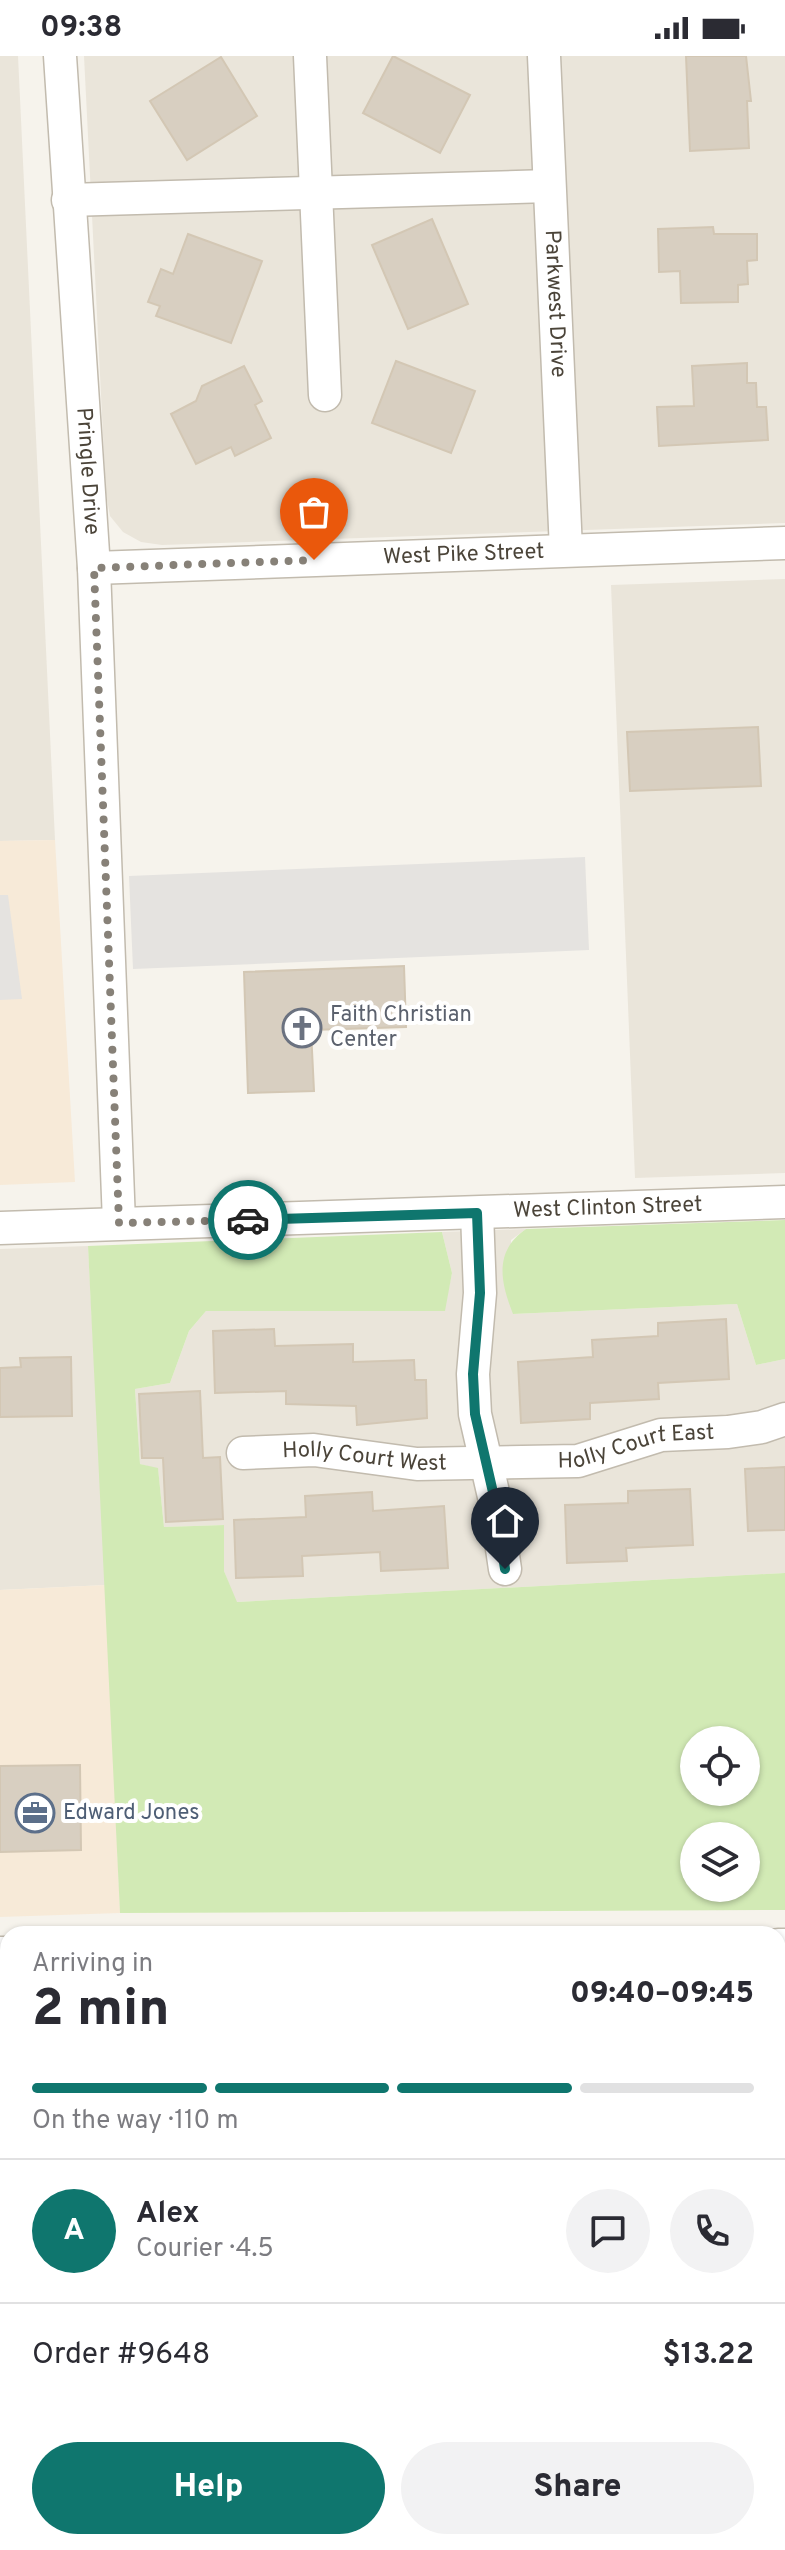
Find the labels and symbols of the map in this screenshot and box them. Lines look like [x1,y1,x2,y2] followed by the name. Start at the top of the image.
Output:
[538,229,572,378] street label: Parkwest Drive
[70,406,105,536] street label: Pringle Drive
[280,478,348,560] pin
[383,538,545,571] street label: West Pike Street
[330,1002,472,1054] place label: Faith Christian Center
[281,1007,323,1049] church icon: Faith Christian Center
[208,1180,288,1260] courier
[513,1191,703,1225] street label: West Clinton Street
[557,1419,715,1475] street label: Holly Court East
[282,1436,447,1478] street label: Holly Court West
[471,1487,539,1569] pin
[14,1792,56,1834] office icon: Edward Jones
[63,1800,200,1827] place label: Edward Jones

